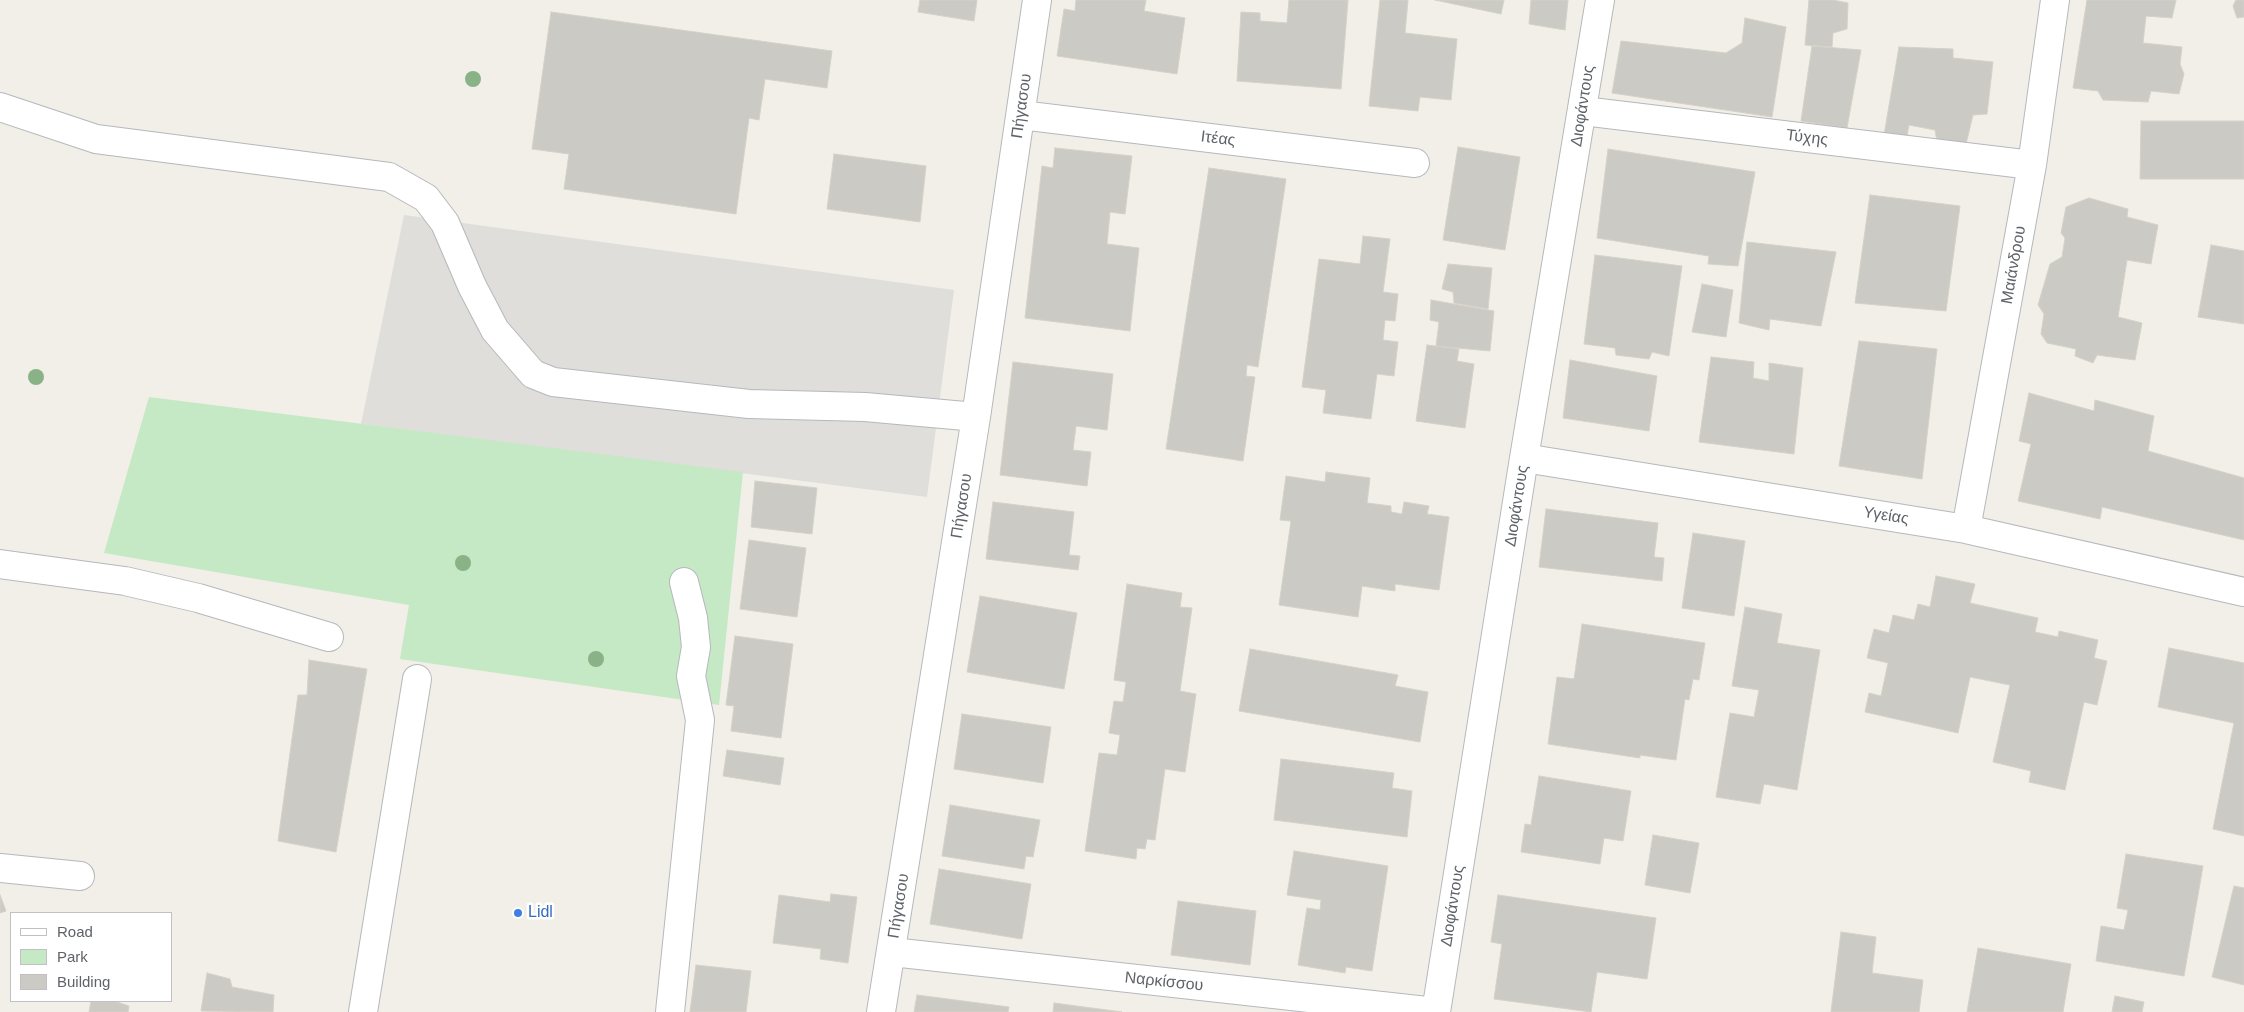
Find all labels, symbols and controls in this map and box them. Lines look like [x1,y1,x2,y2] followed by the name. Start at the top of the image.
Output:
[1567,64,1599,148] street label: Διοφάντους
[1008,72,1036,140] street label: Πήγασου
[1785,126,1829,150] street label: Τύχης
[1200,127,1236,151] street label: Ιτέας
[1998,224,2030,306] street label: Μαιάνδρου
[1501,464,1533,548] street label: Διοφάντους
[947,472,977,540] street label: Πήγασου
[1862,503,1910,529] street label: Υγείας
[1437,864,1469,948] street label: Διοφάντους
[884,872,914,940] street label: Πήγασου
[528,903,553,923] place label: Lidl
[512,907,524,919] marker: Lidl
[10,912,172,1002] legend
[57,923,93,940] text: Road
[57,948,88,965] text: Park
[1124,968,1204,996] street label: Ναρκίσσου
[57,973,110,990] text: Building

